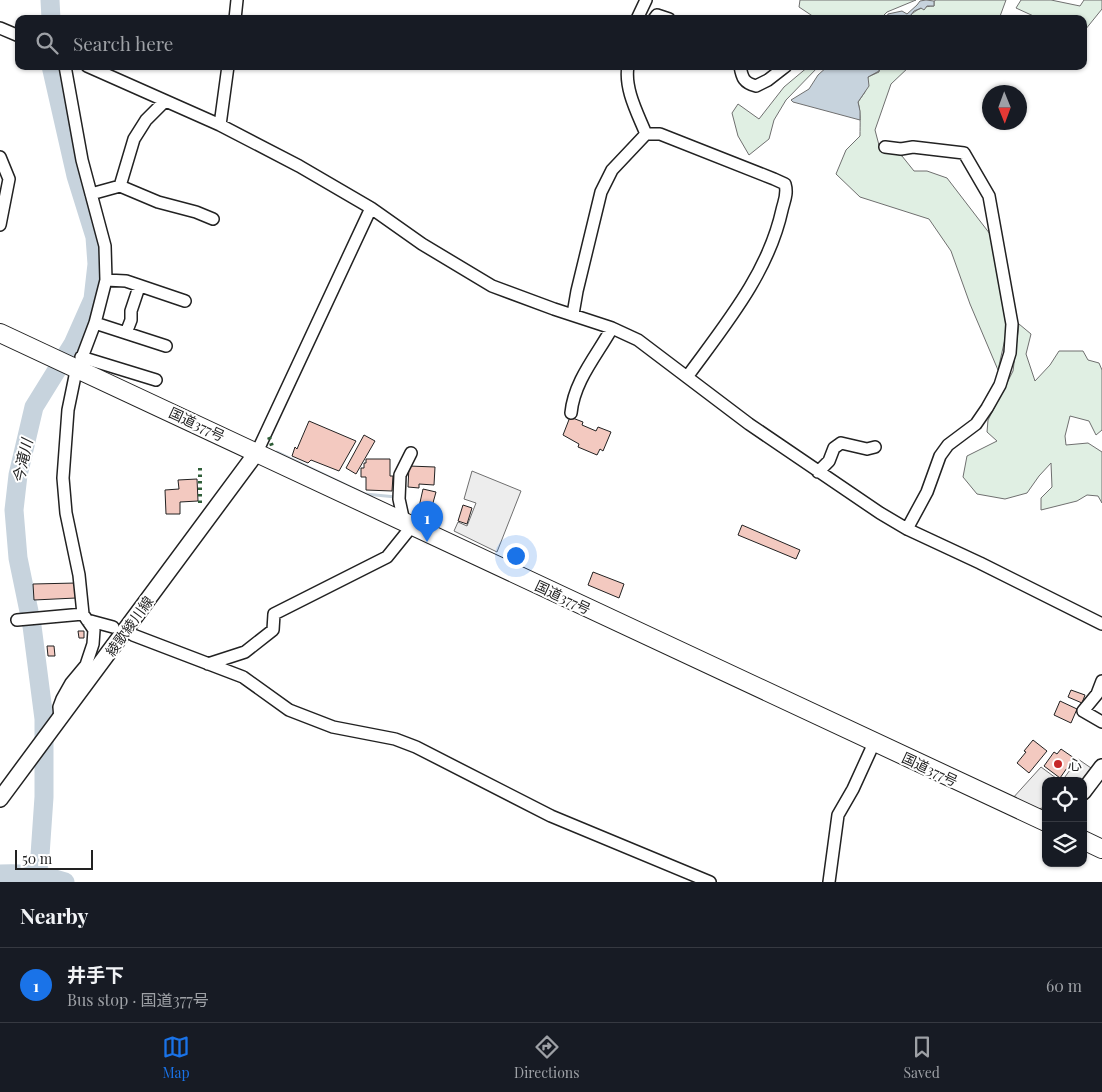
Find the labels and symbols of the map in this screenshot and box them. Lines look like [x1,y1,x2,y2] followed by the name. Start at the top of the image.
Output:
[982,85,1027,130] north arrow
[166,403,228,445] street label: 国道377号
[8,435,37,485] water label: 今滝川
[411,501,443,542] pin: 1
[503,543,529,569] your location
[532,576,594,618] street label: 国道377号
[101,592,157,660] street label: 綾歌綾川線
[899,748,961,790] street label: 国道377号
[1068,755,1082,774] place label: 心
[1052,758,1064,770] marker: 心
[15,847,92,870] scale bar

